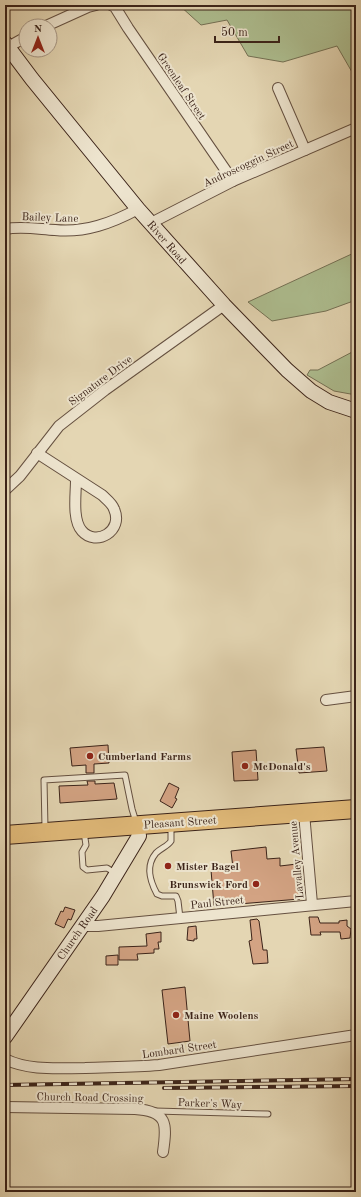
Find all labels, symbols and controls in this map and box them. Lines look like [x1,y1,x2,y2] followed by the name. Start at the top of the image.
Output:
[18,18,58,58] north arrow
[215,18,279,44] scale bar
[34,24,43,35] text: N
[221,26,248,39] text: 50 m
[154,52,207,122] street label: Greenleaf Street
[202,139,296,190] street label: Androscoggin Street
[21,212,78,225] street label: Bailey Lane
[144,219,188,267] street label: River Road
[67,354,135,408] street label: Signature Drive
[85,751,95,761] marker: Cumberland Farms
[98,752,191,763] place label: Cumberland Farms
[240,761,250,771] marker: McDonald's
[253,762,311,773] place label: McDonald's
[143,815,217,832] street label: Pleasant Street
[289,820,306,899] street label: Lavalley Avenue
[163,861,173,871] marker: Mister Bagel
[176,862,240,873] place label: Mister Bagel
[251,879,261,889] marker: Brunswick Ford
[169,880,248,891] place label: Brunswick Ford
[190,895,244,912] street label: Paul Street
[56,905,101,962] street label: Church Road
[171,1010,181,1020] marker: Maine Woolens
[184,1011,259,1022] place label: Maine Woolens
[141,1040,217,1061] street label: Lombard Street
[36,1092,144,1105] street label: Church Road Crossing
[177,1098,243,1111] street label: Parker's Way

